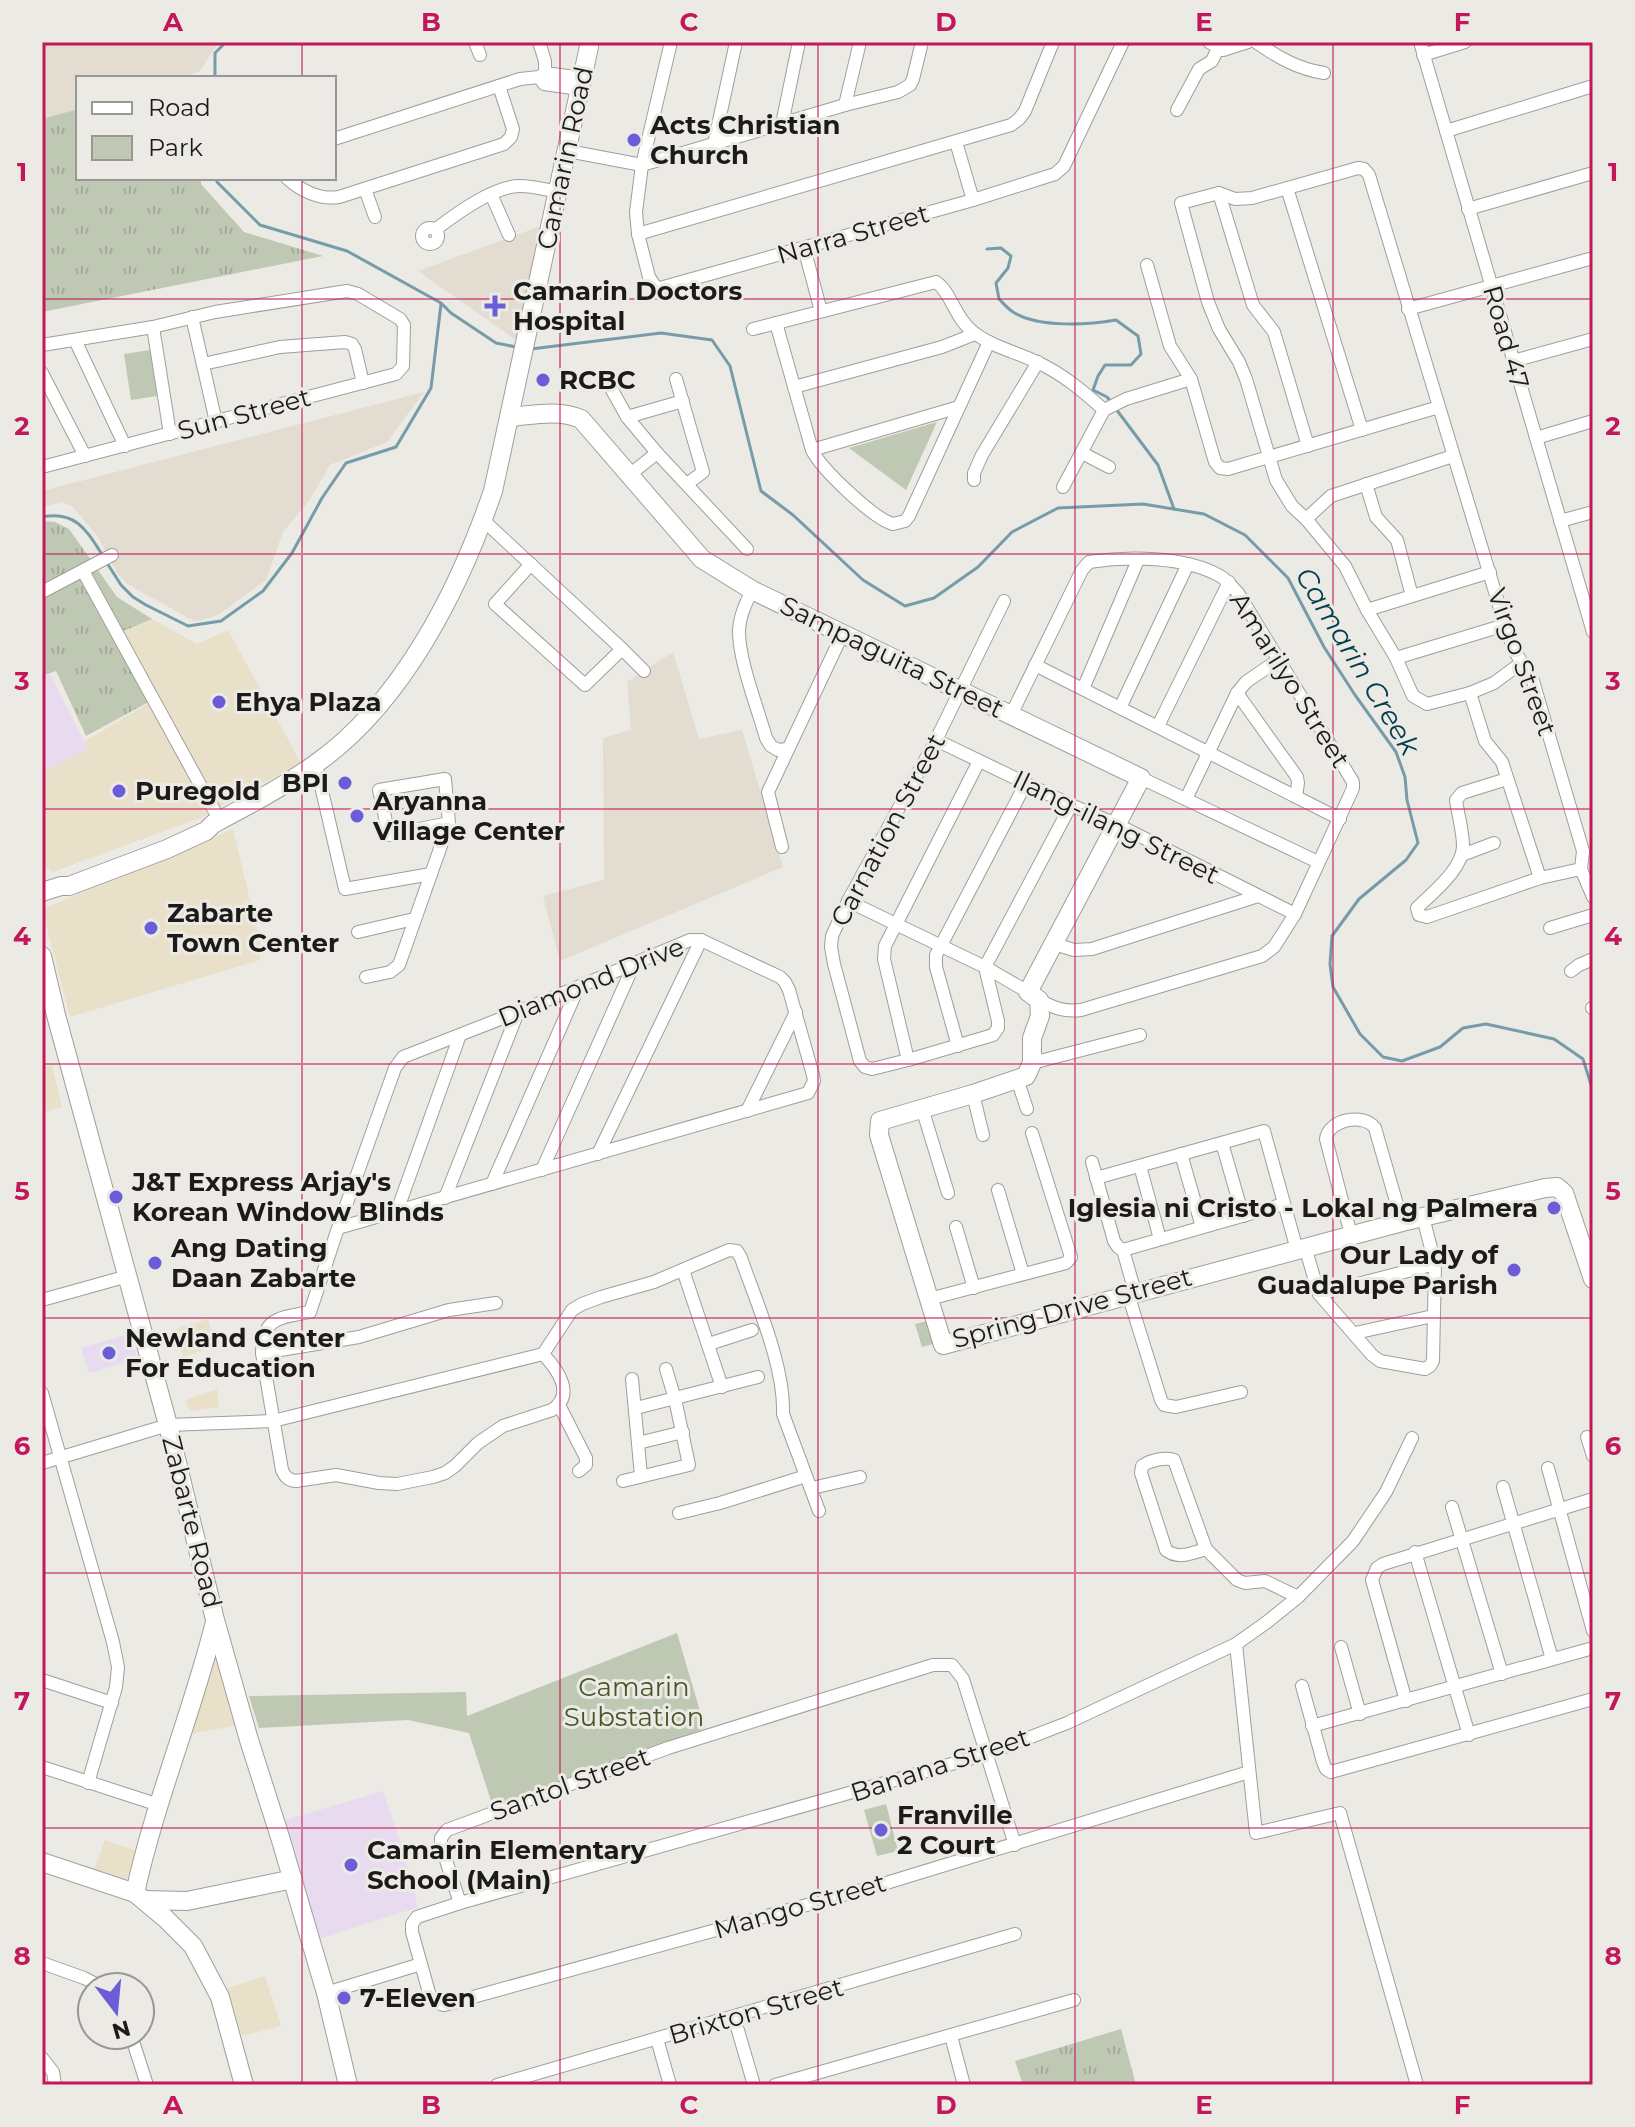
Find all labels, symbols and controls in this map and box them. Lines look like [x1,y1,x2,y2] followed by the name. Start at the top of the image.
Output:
[162,6,184,38] text: A
[421,6,441,38] text: B
[680,6,699,38] text: C
[935,6,957,38] text: D
[1195,6,1213,38] text: E
[1454,6,1470,38] text: F
[530,64,600,252] street label: Camarin Road
[76,76,336,180] legend
[148,93,211,122] text: Road
[649,109,841,171] place label: Acts Christian Church
[625,131,643,149] marker: Acts Christian Church
[148,133,203,162] text: Park
[17,156,27,188] text: 1
[1608,156,1618,188] text: 1
[773,197,933,271] street label: Narra Street
[513,275,743,337] place label: Camarin Doctors Hospital
[1476,282,1536,392] street label: Road 47
[484,295,506,317] marker: Camarin Doctors Hospital
[559,364,636,396] place label: RCBC
[534,371,552,389] marker: RCBC
[174,381,314,447] street label: Sun Street
[14,410,30,442] text: 2
[1605,410,1621,442] text: 2
[1288,561,1428,762] water label: Camarin Creek
[1481,584,1563,740] street label: Virgo Street
[1223,586,1357,774] street label: Amarilyo Street
[775,589,1009,725] street label: Sampaguita Street
[13,665,30,697] text: 3
[1604,665,1621,697] text: 3
[235,686,382,718] place label: Ehya Plaza
[210,693,228,711] marker: Ehya Plaza
[824,728,952,932] street label: Carnation Street
[1008,763,1224,891] street label: Ilang-ilang Street
[282,767,329,799] place label: BPI
[336,774,354,792] marker: BPI
[135,775,260,807] place label: Puregold
[110,782,128,800] marker: Puregold
[372,785,565,847] place label: Aryanna Village Center
[348,807,366,825] marker: Aryanna Village Center
[167,897,339,959] place label: Zabarte Town Center
[142,919,160,937] marker: Zabarte Town Center
[13,920,31,952] text: 4
[1604,920,1622,952] text: 4
[493,930,689,1034] street label: Diamond Drive
[131,1166,444,1228] place label: J&T Express Arjay's Korean Window Blinds
[14,1175,30,1207] text: 5
[1605,1175,1621,1207] text: 5
[107,1188,125,1206] marker: J&T Express Arjay's Korean Window Blinds
[1068,1192,1538,1224] place label: Iglesia ni Cristo - Lokal ng Palmera
[1545,1199,1563,1217] marker: Iglesia ni Cristo - Lokal ng Palmera
[170,1232,356,1294] place label: Ang Dating Daan Zabarte
[1257,1239,1499,1301] place label: Our Lady of Guadalupe Parish
[146,1254,164,1272] marker: Ang Dating Daan Zabarte
[949,1261,1195,1355] street label: Spring Drive Street
[1505,1261,1523,1279] marker: Our Lady of Guadalupe Parish
[125,1322,345,1384] place label: Newland Center For Education
[100,1344,118,1362] marker: Newland Center For Education
[14,1430,31,1462] text: 6
[1605,1430,1622,1462] text: 6
[155,1432,229,1612] street label: Zabarte Road
[564,1671,704,1733] park label: Camarin Substation
[14,1685,30,1717] text: 7
[1605,1685,1621,1717] text: 7
[847,1721,1033,1809] street label: Banana Street
[486,1740,654,1828] street label: Santol Street
[897,1799,1013,1861] place label: Franville 2 Court
[872,1821,890,1839] marker: Franville 2 Court
[367,1834,647,1896] place label: Camarin Elementary School (Main)
[342,1856,360,1874] marker: Camarin Elementary School (Main)
[710,1866,890,1946] street label: Mango Street
[13,1940,31,1972] text: 8
[1604,1940,1622,1972] text: 8
[76,1971,156,2051] north arrow
[665,1971,847,2051] street label: Brixton Street
[360,1982,476,2014] place label: 7-Eleven
[335,1989,353,2007] marker: 7-Eleven
[109,2014,134,2045] text: N
[162,2089,184,2121] text: A
[421,2089,441,2121] text: B
[680,2089,699,2121] text: C
[935,2089,957,2121] text: D
[1195,2089,1213,2121] text: E
[1454,2089,1470,2121] text: F

